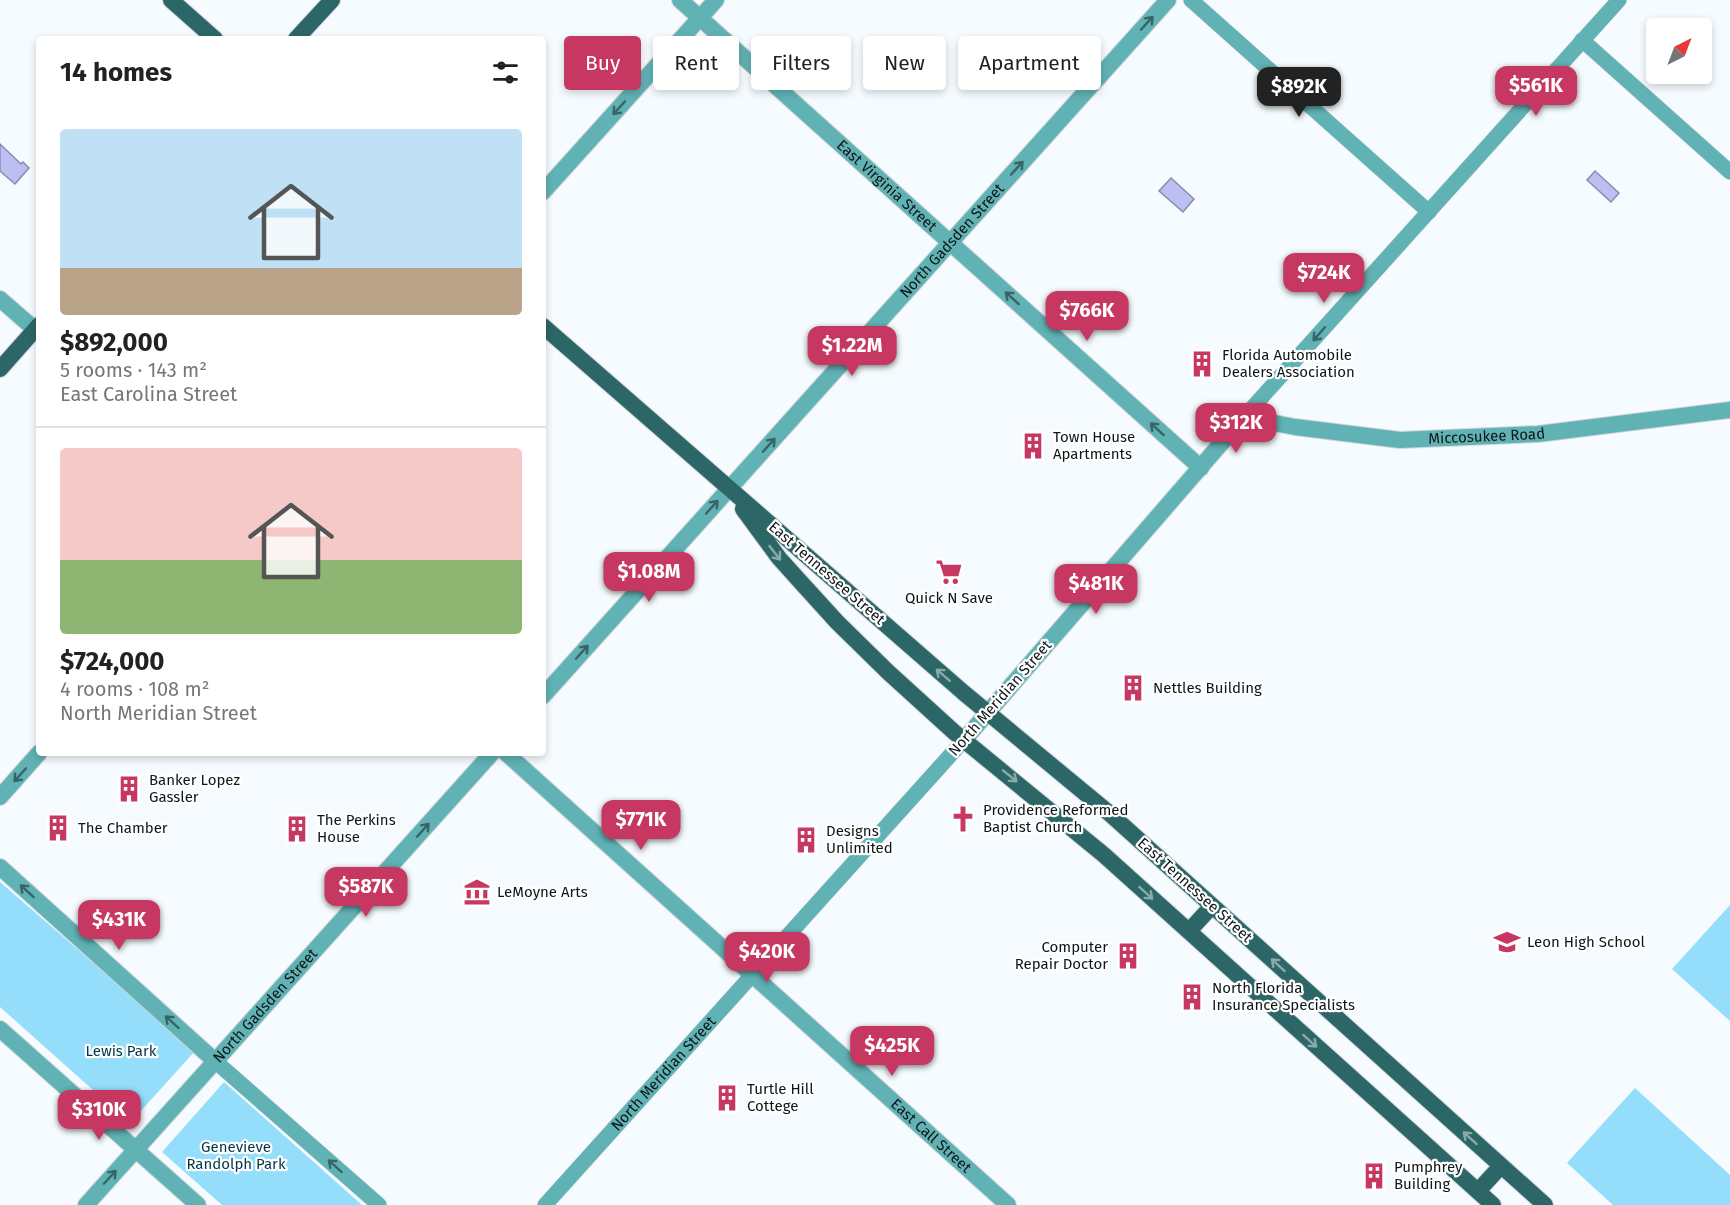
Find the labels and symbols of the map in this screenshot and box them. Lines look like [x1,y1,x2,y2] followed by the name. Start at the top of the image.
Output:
[1140,15,1154,30] one-way arrow
[1646,18,1712,84] north arrow
[1494,66,1578,117] pin: $561K
[1257,67,1341,118] pin: $892K
[612,100,626,115] one-way arrow
[833,136,941,236] street label: East Virginia Street
[1010,160,1024,175] one-way arrow
[896,179,1008,301] street label: North Gadsden Street
[1282,253,1366,304] pin: $724K
[1005,291,1020,305] one-way arrow
[1045,291,1129,342] pin: $766K
[803,326,901,377] pin: $1.22M
[1312,326,1326,341] one-way arrow
[1222,346,1355,381] place label: Florida Automobile Dealers Association
[1187,349,1217,379] building icon: Florida Automobile Dealers Association
[1194,403,1278,454] pin: $312K
[1150,422,1165,436] one-way arrow
[1428,424,1546,448] street label: Miccosukee Road
[1053,428,1135,463] place label: Town House Apartments
[1018,431,1048,461] building icon: Town House Apartments
[762,437,776,452] one-way arrow
[705,500,719,515] one-way arrow
[765,518,889,629] street label: East Tennessee Street
[769,545,782,561] one-way arrow
[600,552,698,603] pin: $1.08M
[934,557,964,587] supermarket icon: Quick N Save
[1054,564,1138,615] pin: $481K
[905,589,993,607] place label: Quick N Save
[945,636,1056,760] street label: North Meridian Street
[575,645,589,660] one-way arrow
[936,668,951,682] one-way arrow
[1118,673,1148,703] building icon: Nettles Building
[1153,679,1262,697] place label: Nettles Building
[13,767,27,782] one-way arrow
[1002,770,1018,783] one-way arrow
[149,771,240,806] place label: Banker Lopez Gassler
[114,774,144,804] building icon: Banker Lopez Gassler
[599,800,683,851] pin: $771K
[983,801,1128,836] place label: Providence Reformed Baptist Church
[948,804,978,834] church icon: Providence Reformed Baptist Church
[317,811,396,846] place label: The Perkins House
[43,813,73,843] building icon: The Chamber
[282,814,312,844] building icon: The Perkins House
[78,819,168,837] place label: The Chamber
[416,822,430,837] one-way arrow
[826,822,893,857] place label: Designs Unlimited
[791,825,821,855] building icon: Designs Unlimited
[1134,834,1256,947] street label: East Tennessee Street
[324,867,408,918] pin: $587K
[462,877,492,907] museum icon: LeMoyne Arts
[497,883,588,901] place label: LeMoyne Arts
[20,884,35,898] one-way arrow
[1139,886,1154,900] one-way arrow
[77,900,161,951] pin: $431K
[1492,927,1522,957] school or university icon: Leon High School
[725,932,809,983] pin: $420K
[1527,933,1645,951] place label: Leon High School
[1015,938,1108,973] place label: Computer Repair Doctor
[1113,941,1143,971] building icon: Computer Repair Doctor
[209,944,321,1066] street label: North Gadsden Street
[1271,958,1286,972] one-way arrow
[1212,979,1355,1014] place label: North Florida Insurance Specialists
[1177,982,1207,1012] building icon: North Florida Insurance Specialists
[607,1012,720,1134] street label: North Meridian Street
[165,1015,180,1029] one-way arrow
[850,1026,934,1077] pin: $425K
[1303,1034,1318,1048] one-way arrow
[86,1042,157,1060] park label: Lewis Park
[747,1080,814,1115] place label: Turtle Hill Cottege
[712,1083,742,1113] building icon: Turtle Hill Cottege
[57,1090,141,1141] pin: $310K
[887,1095,975,1177] street label: East Call Street
[1463,1131,1478,1145] one-way arrow
[186,1138,286,1173] park label: Genevieve Randolph Park
[1394,1158,1463,1193] place label: Pumphrey Building
[328,1159,343,1173] one-way arrow
[1359,1161,1389,1191] building icon: Pumphrey Building
[103,1170,117,1185] one-way arrow

